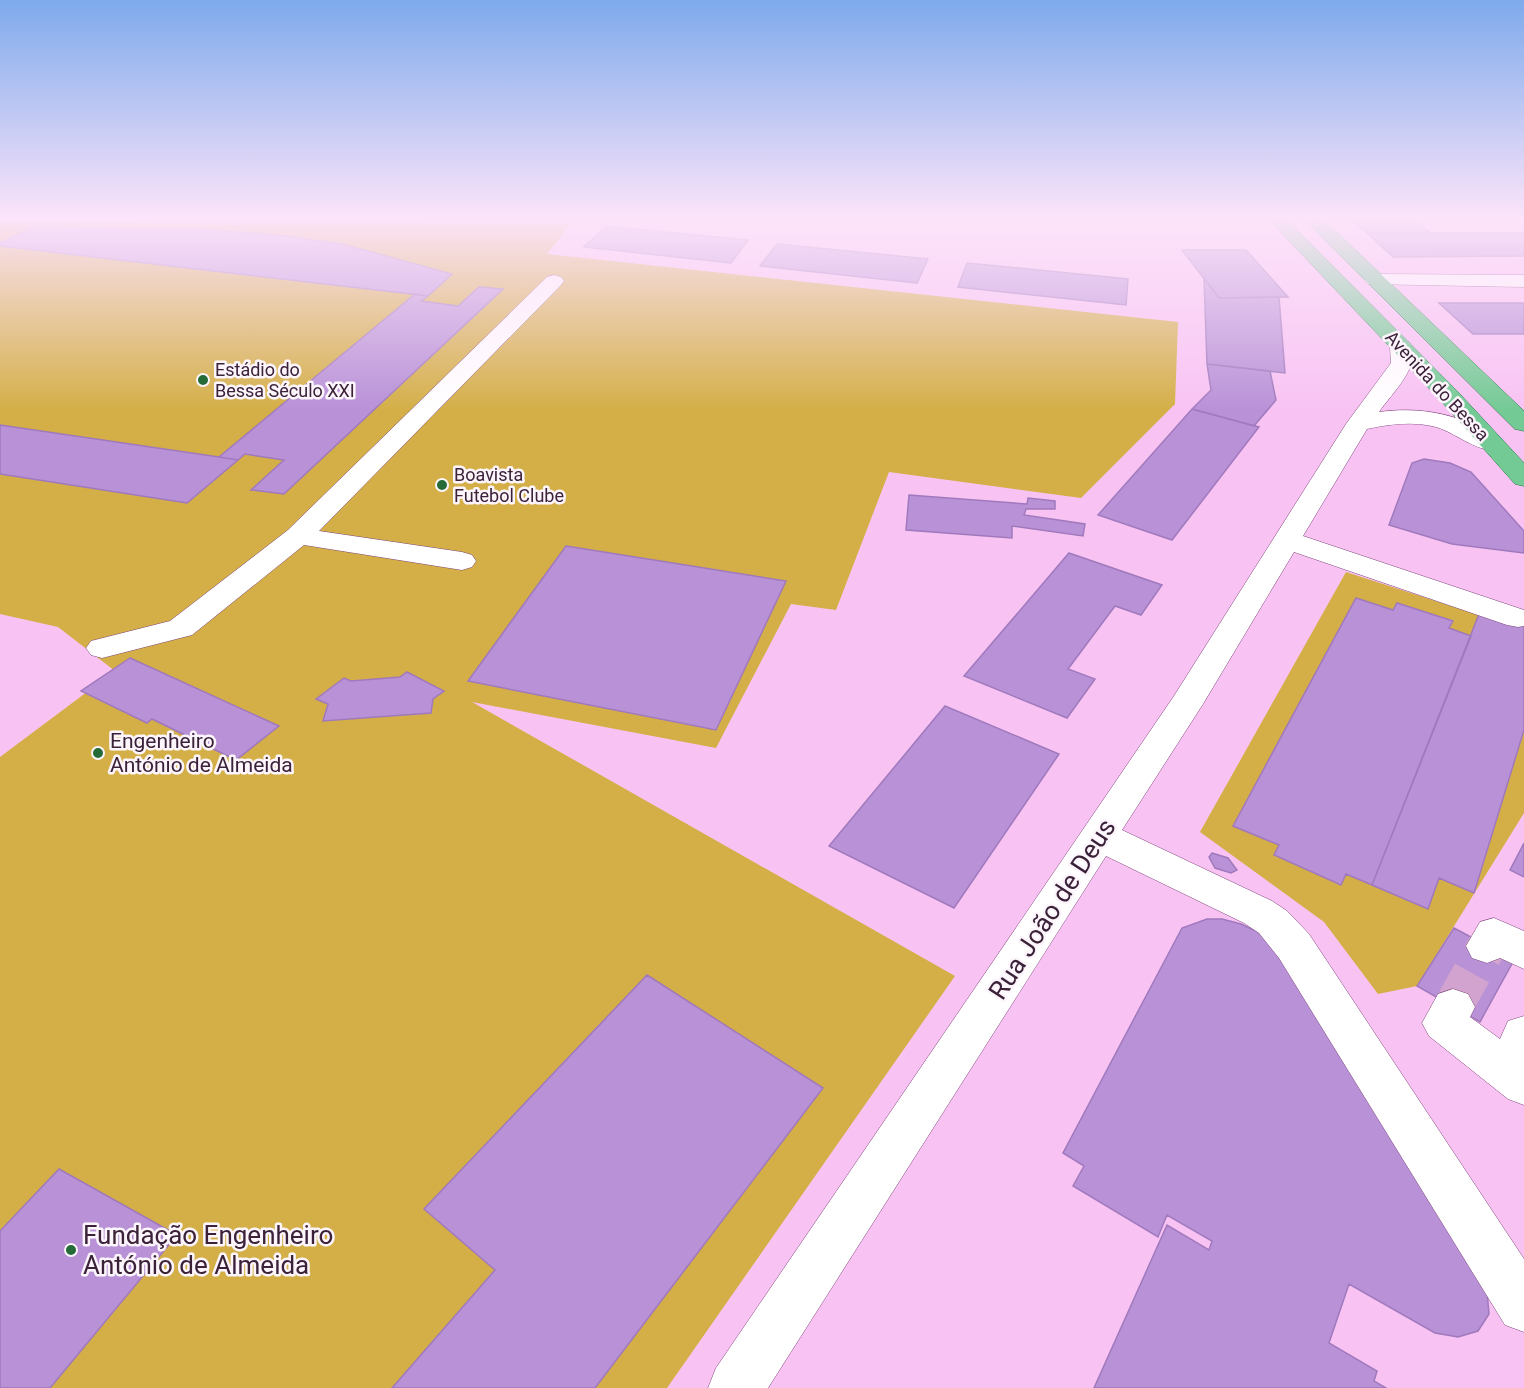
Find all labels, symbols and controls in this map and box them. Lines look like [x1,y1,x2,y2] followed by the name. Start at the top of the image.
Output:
[1381,326,1494,445] street label: Avenida do Bessa
[215,359,355,401] place label: Estádio do Bessa Século XXI
[196,373,210,387] marker: Estádio do Bessa Século XXI
[454,464,564,506] place label: Boavista Futebol Clube
[435,478,449,492] marker: Boavista Futebol Clube
[110,729,293,777] place label: Engenheiro António de Almeida
[91,746,105,760] marker: Engenheiro António de Almeida
[982,813,1122,1005] street label: Rua João de Deus
[83,1220,333,1280] place label: Fundação Engenheiro António de Almeida
[64,1243,78,1257] marker: Fundação Engenheiro António de Almeida

